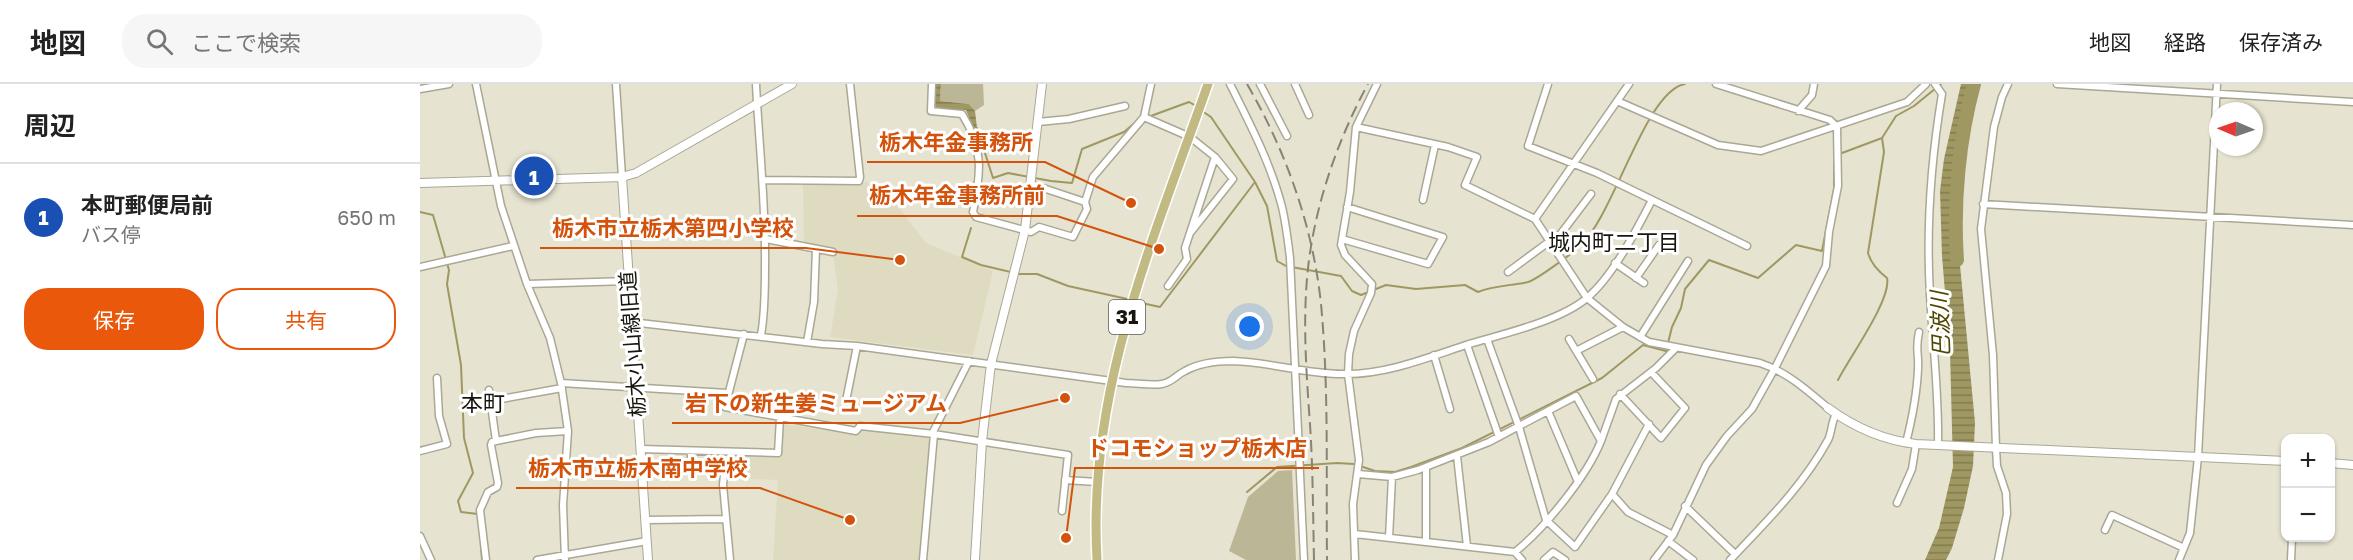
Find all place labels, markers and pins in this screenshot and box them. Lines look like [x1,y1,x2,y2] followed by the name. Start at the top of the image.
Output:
[867,122,1045,162] callout: 栃木年金事務所
[514,154,554,199] pin: 1
[857,176,1057,216] callout: 栃木年金事務所前
[540,208,806,248] callout: 栃木市立栃木第四小学校
[672,383,960,423] callout: 岩下の新生姜ミュージアム
[1075,428,1319,468] callout: ドコモショップ栃木店
[516,448,760,488] callout: 栃木市立栃木南中学校

